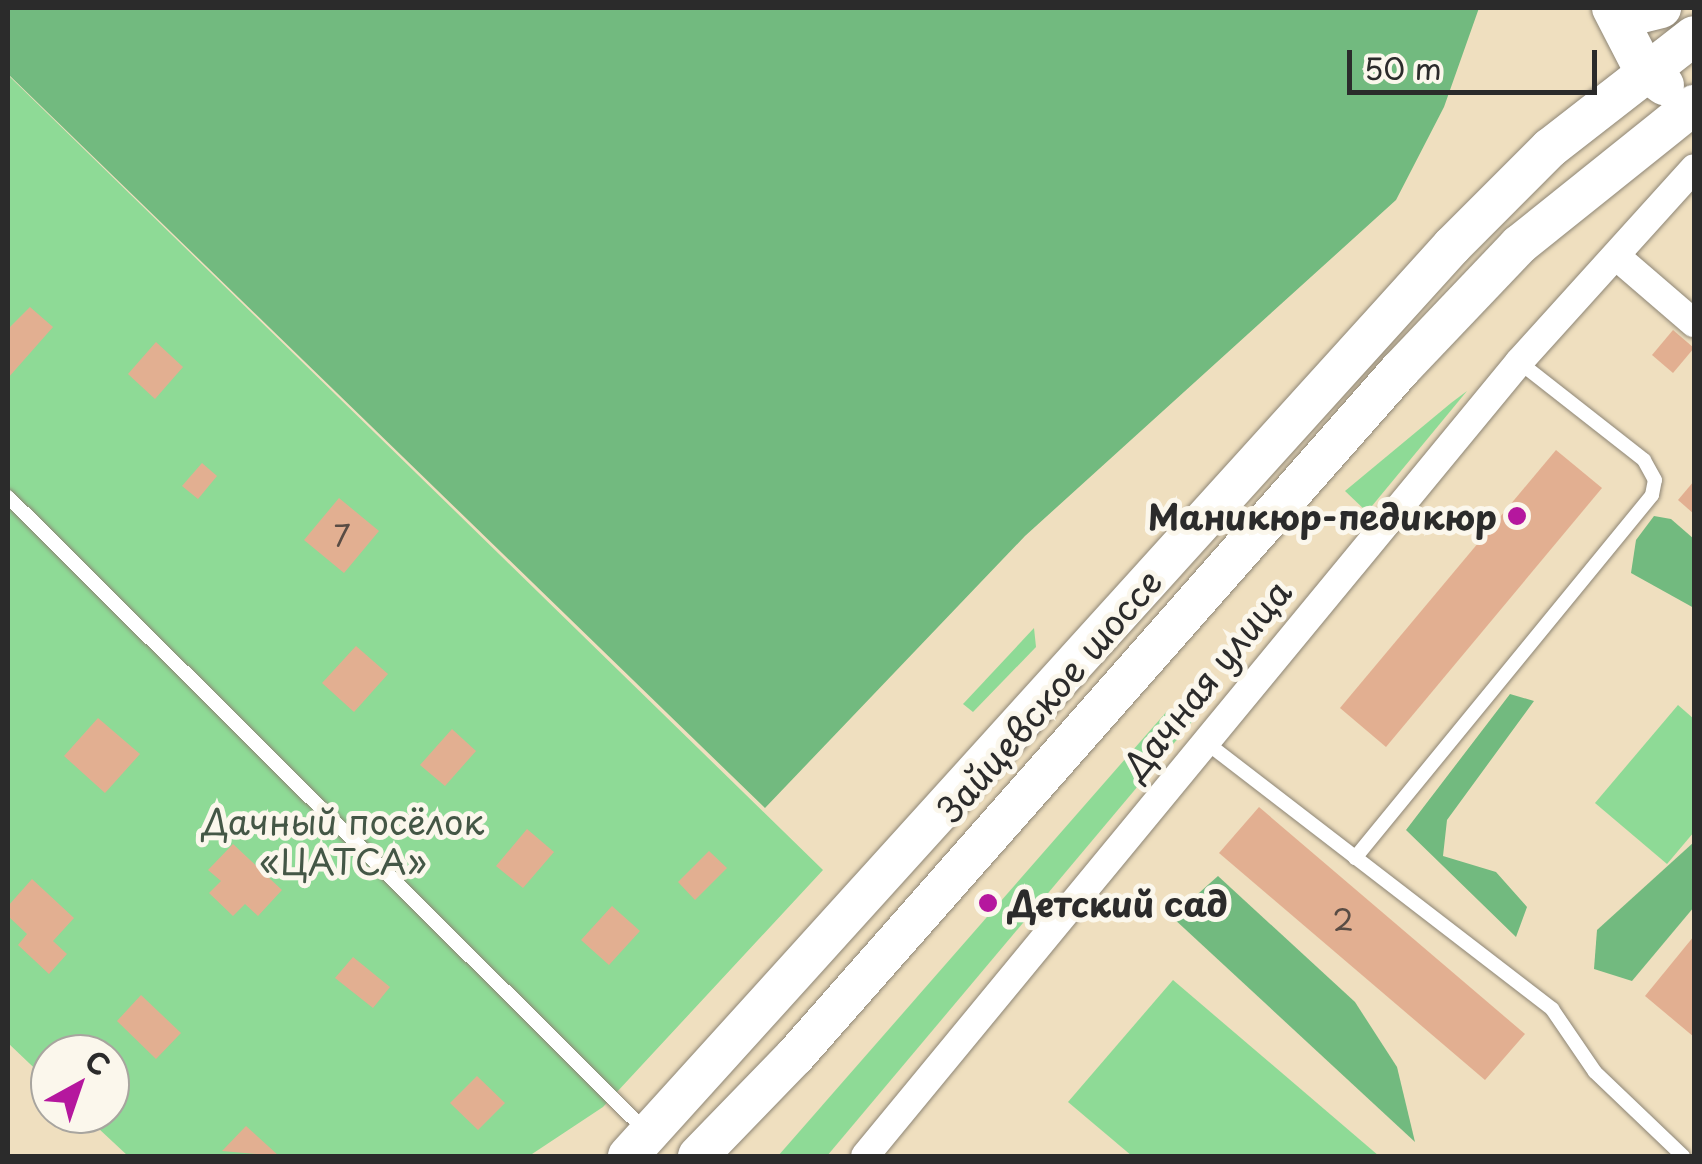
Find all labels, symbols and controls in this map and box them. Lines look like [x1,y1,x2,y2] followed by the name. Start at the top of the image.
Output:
[1352,30,1602,92] scale bar
[1364,45,1442,90] text: 50 m
[1148,495,1497,537] place label: Маникюр-педикюр
[1506,505,1528,527] marker: Маникюр-педикюр
[333,517,351,553] house number: 7
[928,560,1170,830] street label: Зайцевское шоссе
[1112,570,1300,788] street label: Дачная улица
[202,800,484,882] park label: Дачный посёлок «ЦАТСА»
[1008,882,1230,924] place label: Детский сад
[977,892,999,914] marker: Детский сад
[1332,901,1354,937] house number: 2
[30,1034,130,1134] north arrow
[76,1039,120,1085] text: С

